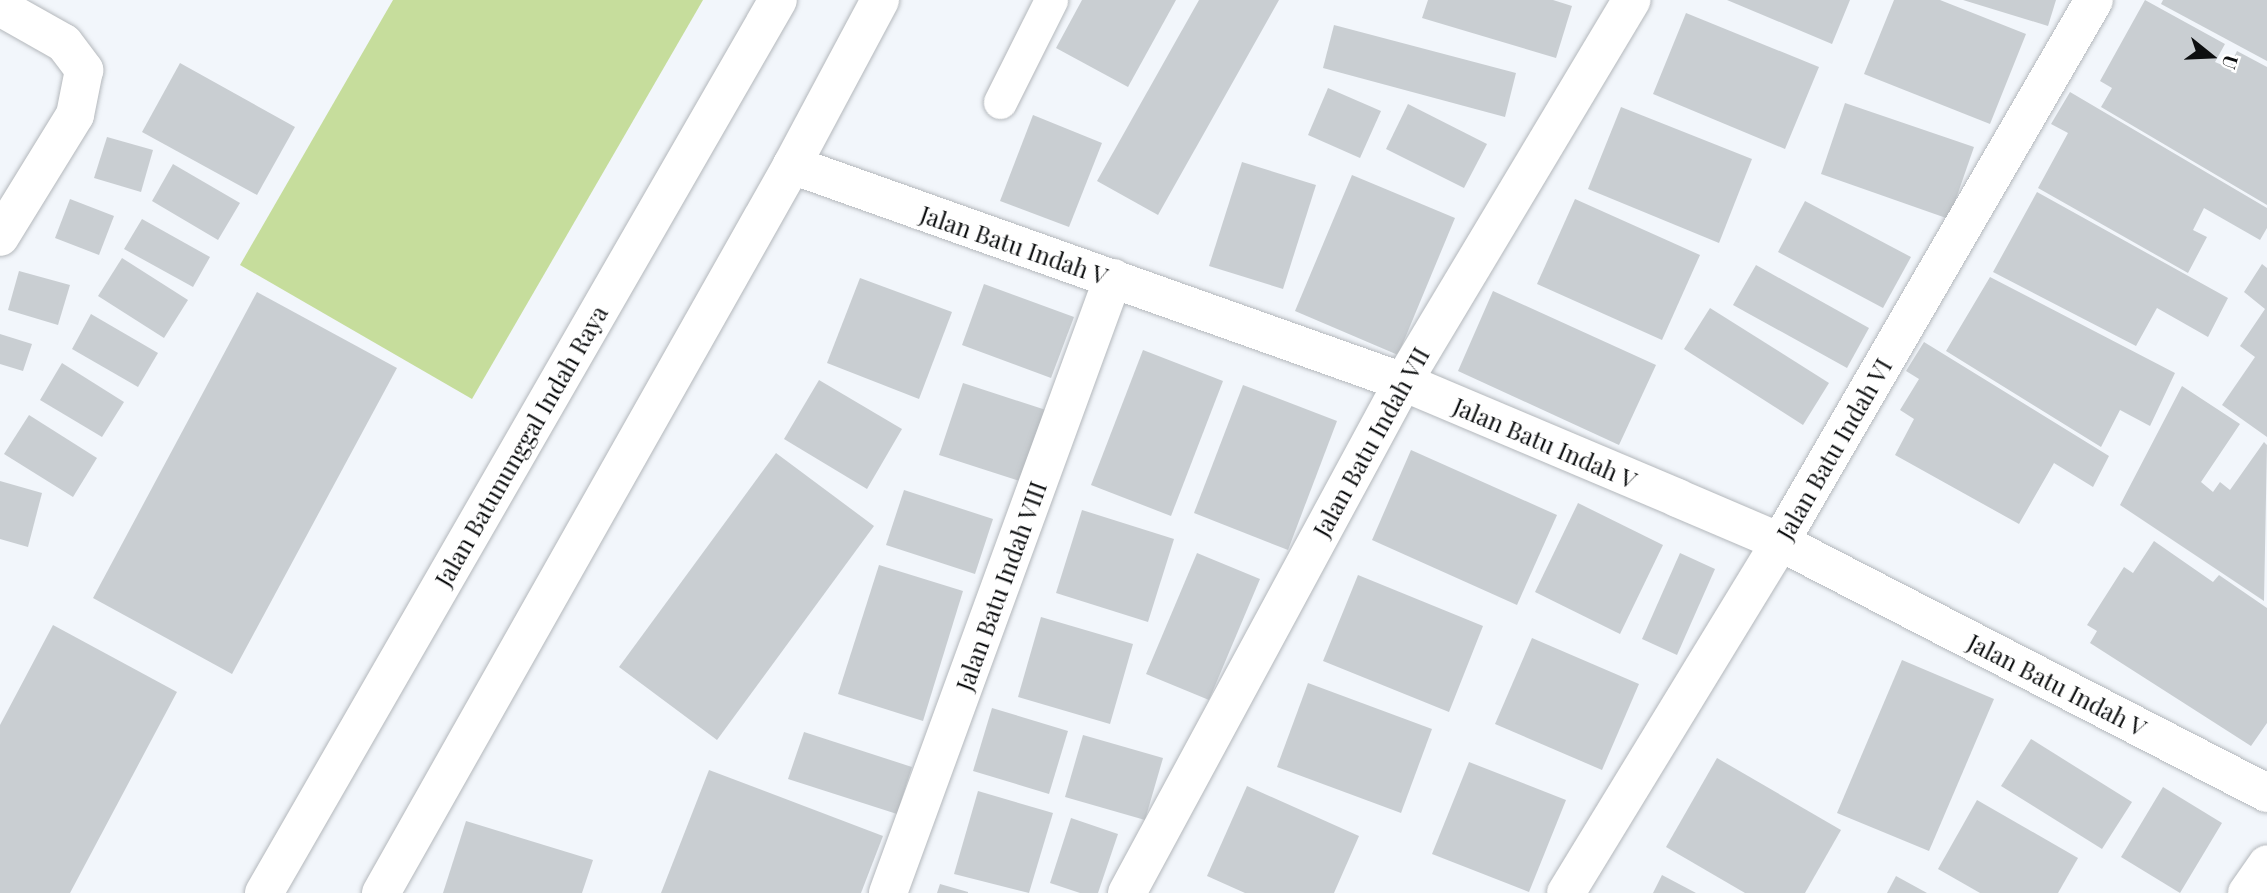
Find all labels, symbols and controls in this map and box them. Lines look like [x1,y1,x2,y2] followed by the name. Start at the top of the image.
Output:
[2176,21,2246,91] north arrow
[2217,52,2245,73] text: U
[916,199,1112,291] street label: Jalan Batu Indah V
[429,300,613,592] street label: Jalan Batununggal Indah Raya
[1307,342,1435,542] street label: Jalan Batu Indah VII
[1770,353,1898,545] street label: Jalan Batu Indah VI
[1449,391,1641,495] street label: Jalan Batu Indah V
[950,477,1052,695] street label: Jalan Batu Indah VIII
[1963,627,2151,743] street label: Jalan Batu Indah V

